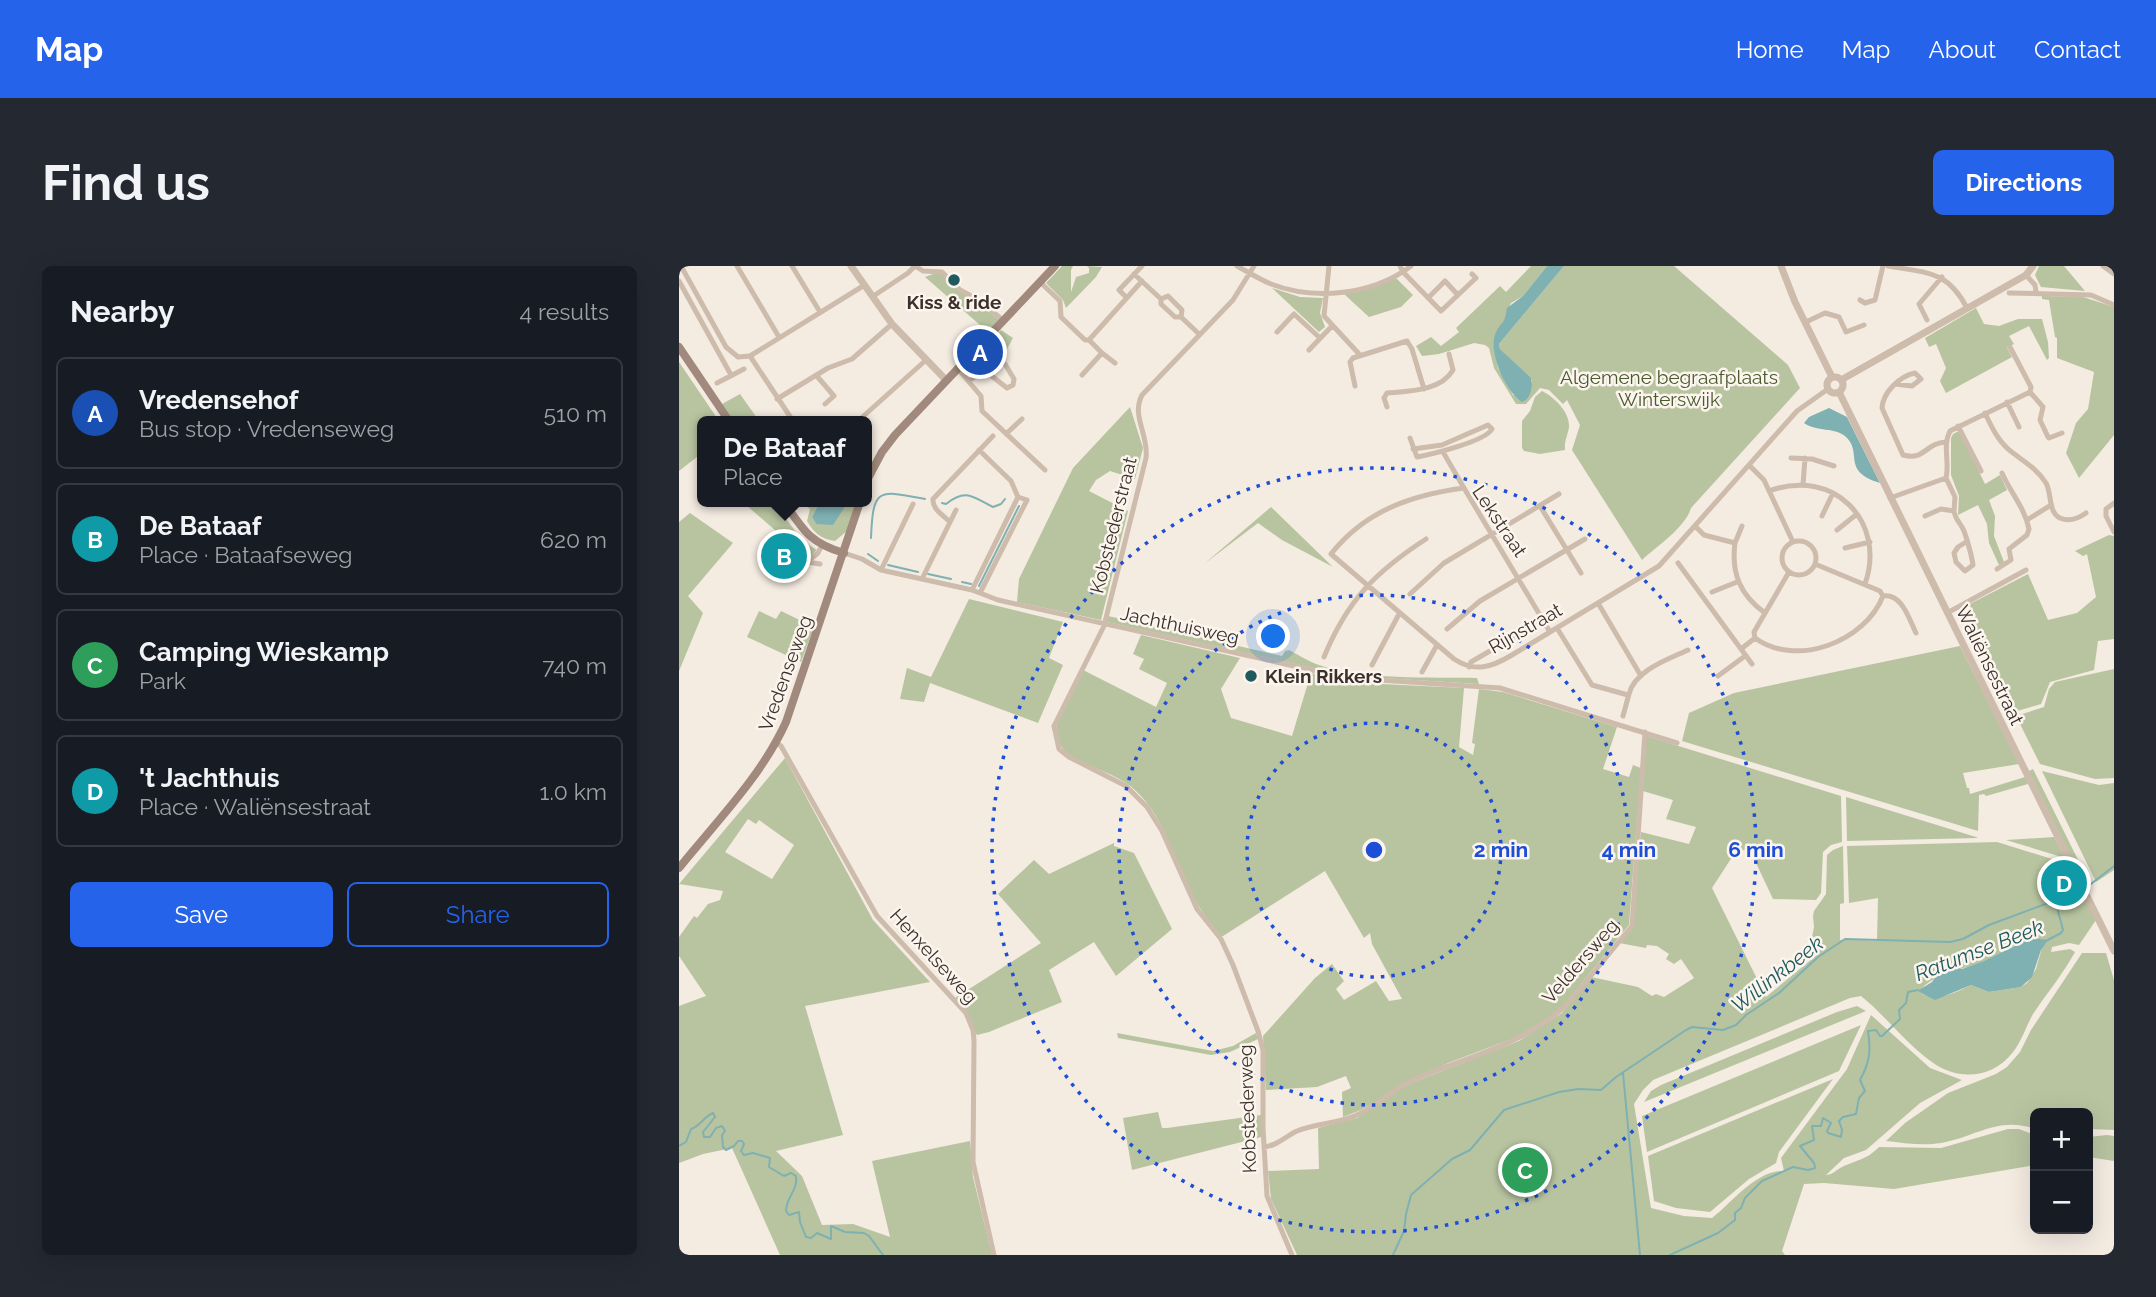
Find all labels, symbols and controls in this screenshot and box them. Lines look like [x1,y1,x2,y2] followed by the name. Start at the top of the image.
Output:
[35,30,103,69] text: Map
[1736,35,1804,64] text: Home
[1842,35,1890,64] text: Map
[1928,35,1996,64] text: About
[2034,35,2121,64] text: Contact
[1933,150,2114,215] button: Directions
[42,154,210,211] text: Find us
[946,272,962,288] marker: Kiss & ride
[907,291,1001,313] place label: Kiss & ride
[70,294,174,329] text: Nearby
[520,298,609,325] text: 4 results
[957,326,1003,378] pin: A
[1560,366,1778,410] park label: Algemene begraafplaats Winterswijk
[139,385,298,415] text: Vredensehof
[87,400,103,427] text: A
[544,400,607,427] text: 510 m
[139,415,394,442] text: Bus stop · Vredenseweg
[697,416,872,507] popup
[723,433,846,463] text: De Bataaf
[1085,454,1141,596] street label: Kobstederstraat
[723,463,782,490] text: Place
[1468,481,1532,561] street label: Lekstraat
[139,511,261,541] text: De Bataaf
[87,526,103,553] text: B
[540,526,607,553] text: 620 m
[761,530,807,582] pin: B
[139,541,353,568] text: Place · Bataafseweg
[1484,598,1566,658] street label: Rijnstraat
[1119,602,1241,648] street label: Jachthuisweg
[1952,602,2029,729] street label: Waliënsestraat
[754,612,816,734] street label: Vredenseweg
[1256,619,1290,653] your location
[139,637,389,667] text: Camping Wieskamp
[87,652,103,679] text: C
[542,652,607,679] text: 740 m
[1265,665,1382,687] place label: Klein Rikkers
[139,667,186,694] text: Park
[1243,668,1259,684] marker: Klein Rikkers
[139,763,280,793] text: 't Jachthuis
[87,778,103,805] text: D
[540,778,607,805] text: 1.0 km
[139,793,371,820] text: Place · Waliënsestraat
[1474,837,1528,862] text: 2 min
[1602,837,1656,862] text: 4 min
[1728,837,1784,862] text: 6 min
[1362,838,1386,862] centre of rings
[2041,857,2087,909] pin: D
[70,882,333,947] button: Save
[347,882,609,947] button: Share
[886,904,982,1008] street label: Henxelseweg
[1537,914,1623,1008] street label: Veldersweg
[1911,914,2047,986] water label: Ratumse Beek
[1726,930,1828,1018] water label: Willinkbeek
[1234,1044,1260,1174] street label: Kobstederweg
[2030,1108,2093,1234] map controls
[2030,1108,2093,1171] button: +
[1502,1144,1548,1196] pin: C
[2030,1171,2093,1234] button: −

